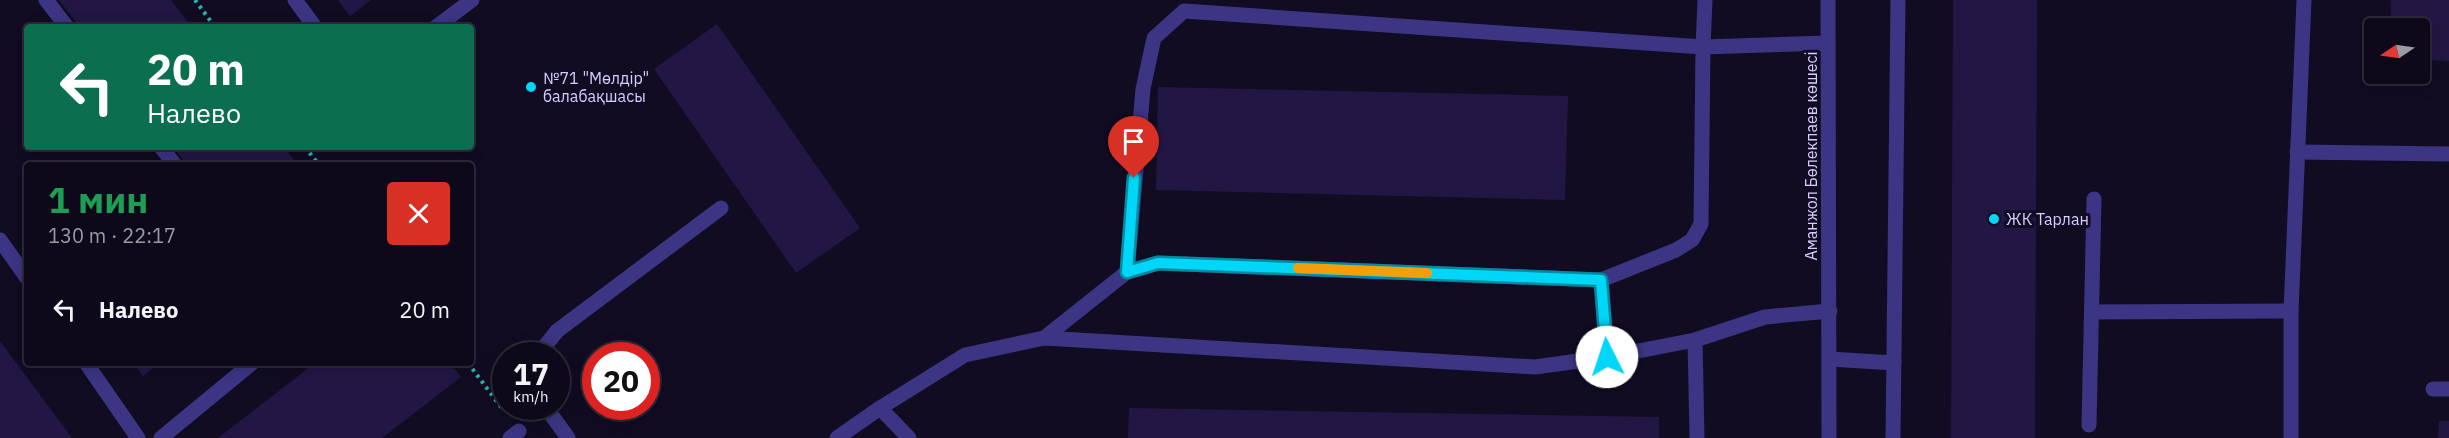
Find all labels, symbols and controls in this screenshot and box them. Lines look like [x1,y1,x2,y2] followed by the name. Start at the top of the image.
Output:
[2364,18,2430,84] north arrow
[2364,18,2430,84] map controls
[147,42,245,97] text: 20 m
[48,48,126,126] icon: left
[1801,51,1821,261] street label: Аманжол Бөлекпаев көшесі
[543,68,649,106] place label: №71 "Мөлдір" балабақшасы
[524,80,538,94] marker: №71 "Мөлдір" балабақшасы
[147,95,241,130] text: Налево
[1108,116,1159,178] pin
[1117,125,1150,158] icon: arrive
[48,176,148,223] text: 1 мин
[387,182,450,245] button: close
[2006,209,2089,229] place label: ЖК Тарлан
[1987,212,2001,226] marker: ЖК Тарлан
[48,222,176,249] text: 130 m · 22:17
[48,293,81,326] icon: left
[99,295,178,324] text: Налево
[399,295,450,324] text: 20 m
[1575,325,1639,389] position arrow
[582,342,660,420] speed limit sign: 20
[513,354,549,393] text: 17
[513,387,549,406] text: km/h

